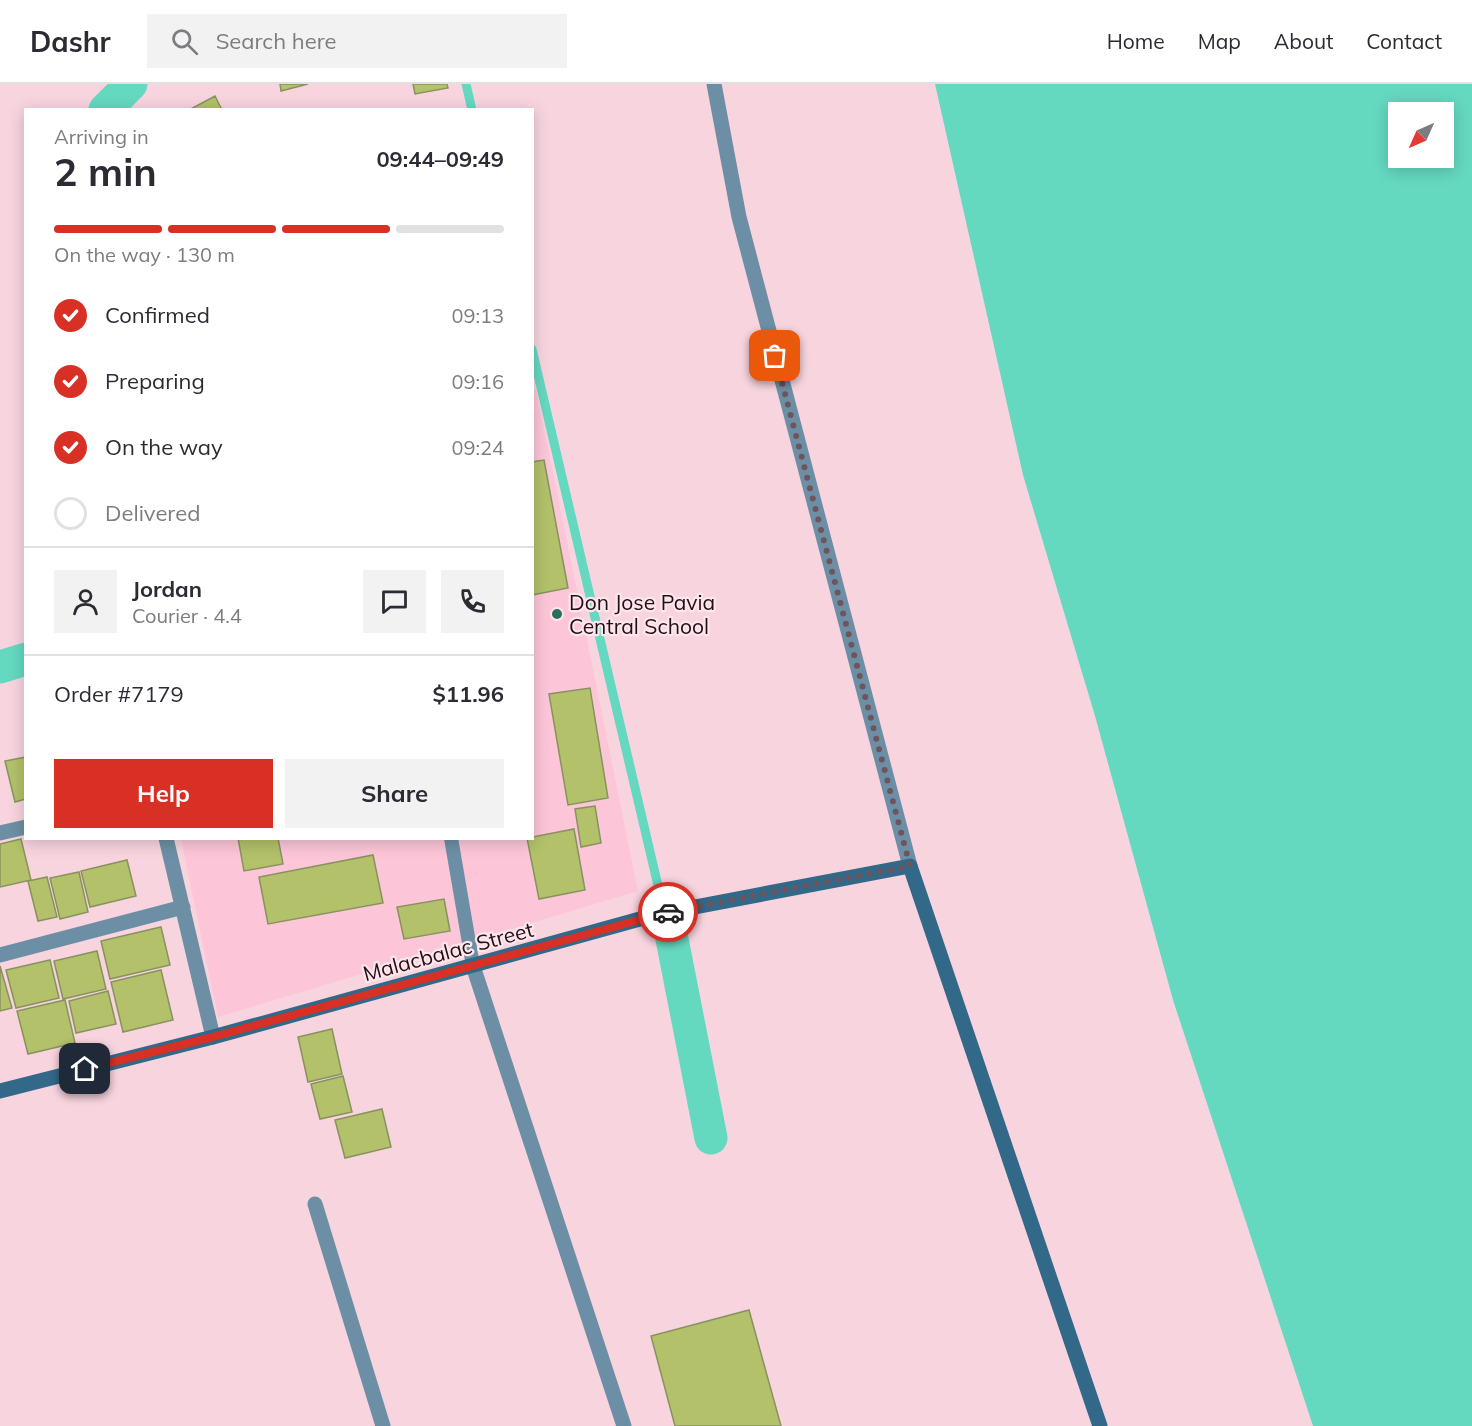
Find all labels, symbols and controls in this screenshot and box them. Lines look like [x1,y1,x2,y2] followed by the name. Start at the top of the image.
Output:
[147,14,567,68] search box
[30,24,111,59] text: Dashr
[168,25,201,58] icon: search
[216,27,337,55] text: Search here
[1107,28,1165,54] text: Home
[1198,28,1241,54] text: Map
[1274,28,1333,54] text: About
[1366,28,1442,54] text: Contact
[1388,102,1454,168] north arrow
[1388,102,1454,168] map controls
[54,124,149,149] text: Arriving in
[376,145,504,173] text: 09:44–09:49
[54,147,157,196] text: 2 min
[54,242,235,267] text: On the way · 130 m
[54,299,87,332] icon: check
[105,301,210,329] text: Confirmed
[451,303,504,328] text: 09:13
[749,330,800,381] pin
[758,339,791,372] icon: bag
[54,365,87,398] icon: check
[105,367,205,395] text: Preparing
[451,369,504,394] text: 09:16
[54,431,87,464] icon: check
[105,433,223,461] text: On the way
[451,435,504,460] text: 09:24
[105,499,200,527] text: Delivered
[54,570,117,633] button: person
[363,570,426,633] button: chat
[441,570,504,633] button: phone
[132,575,202,603] text: Jordan
[569,589,715,639] place label: Don Jose Pavia Central School
[132,603,242,628] text: Courier · 4.4
[550,607,564,621] marker: Don Jose Pavia Central School
[54,680,184,708] text: Order #7179
[433,680,504,708] text: $11.96
[54,759,273,828] button: Help
[285,759,504,828] button: Share
[638,882,698,942] courier
[652,896,685,929] icon: car
[360,916,536,986] street label: Malacbalac Street
[59,1043,110,1094] pin
[68,1052,101,1085] icon: home

